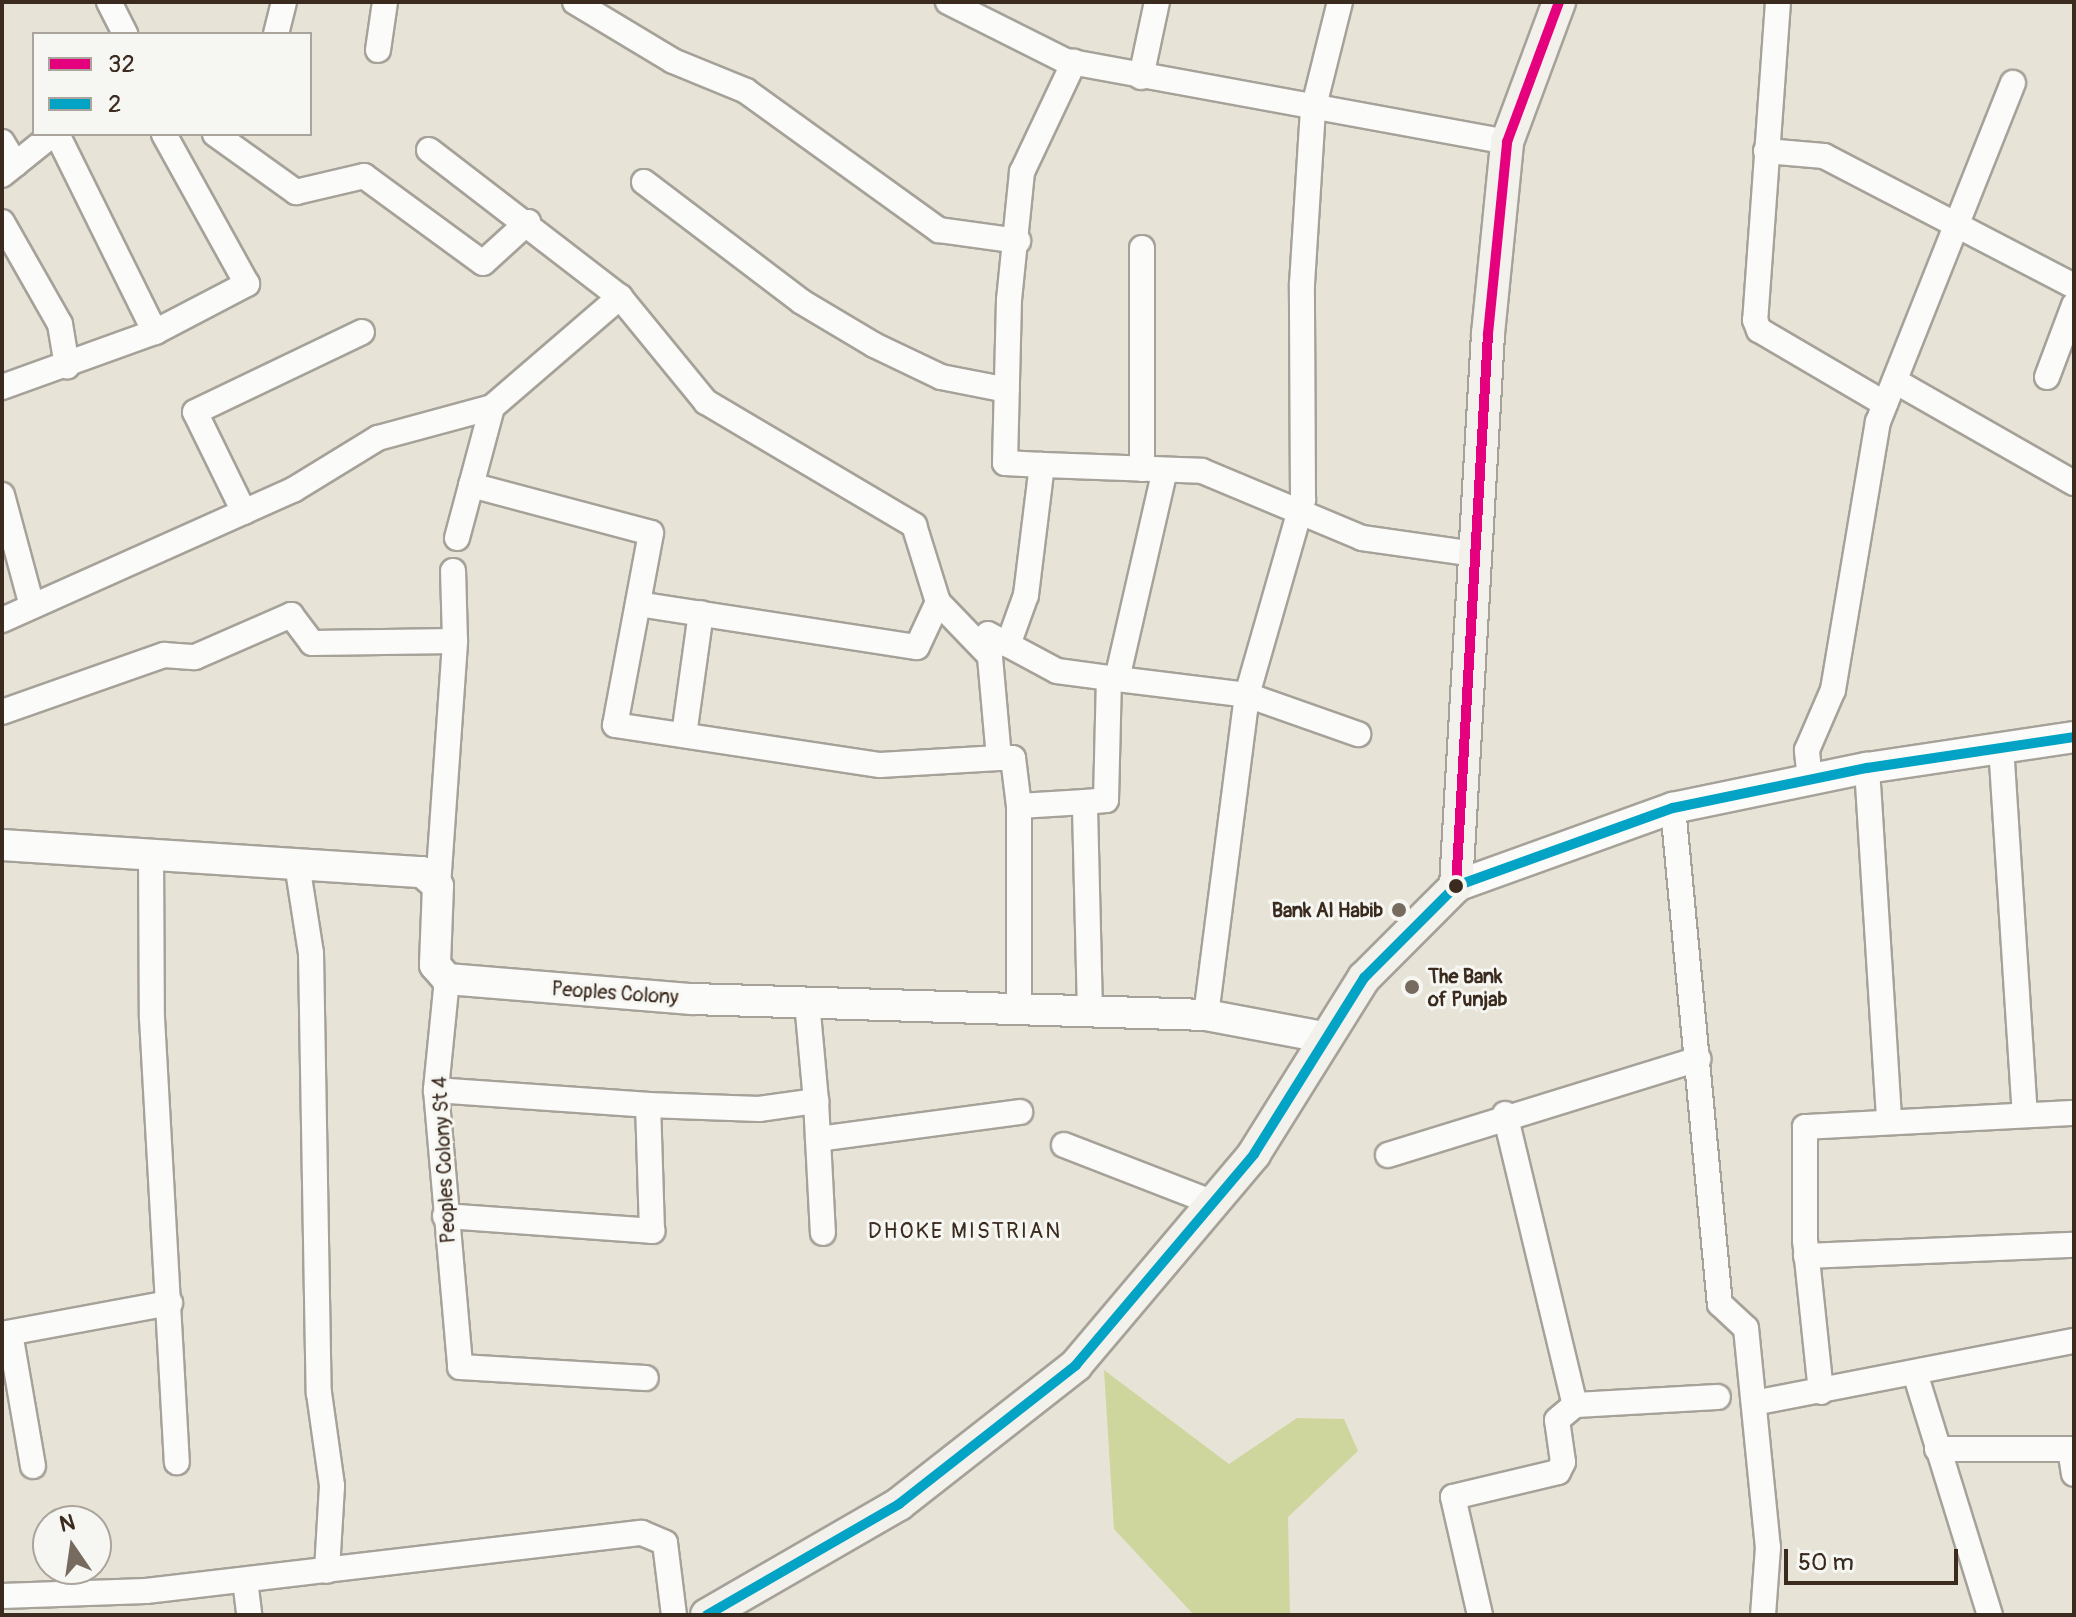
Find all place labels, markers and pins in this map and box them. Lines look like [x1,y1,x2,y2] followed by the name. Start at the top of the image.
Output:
[1448,878,1464,894] unlabelled marker
[1272,898,1383,922] place label: Bank Al Habib
[1390,901,1408,919] marker: Bank Al Habib
[1428,964,1507,1011] place label: The Bank of Punjab
[1403,978,1421,996] marker: The Bank of Punjab

